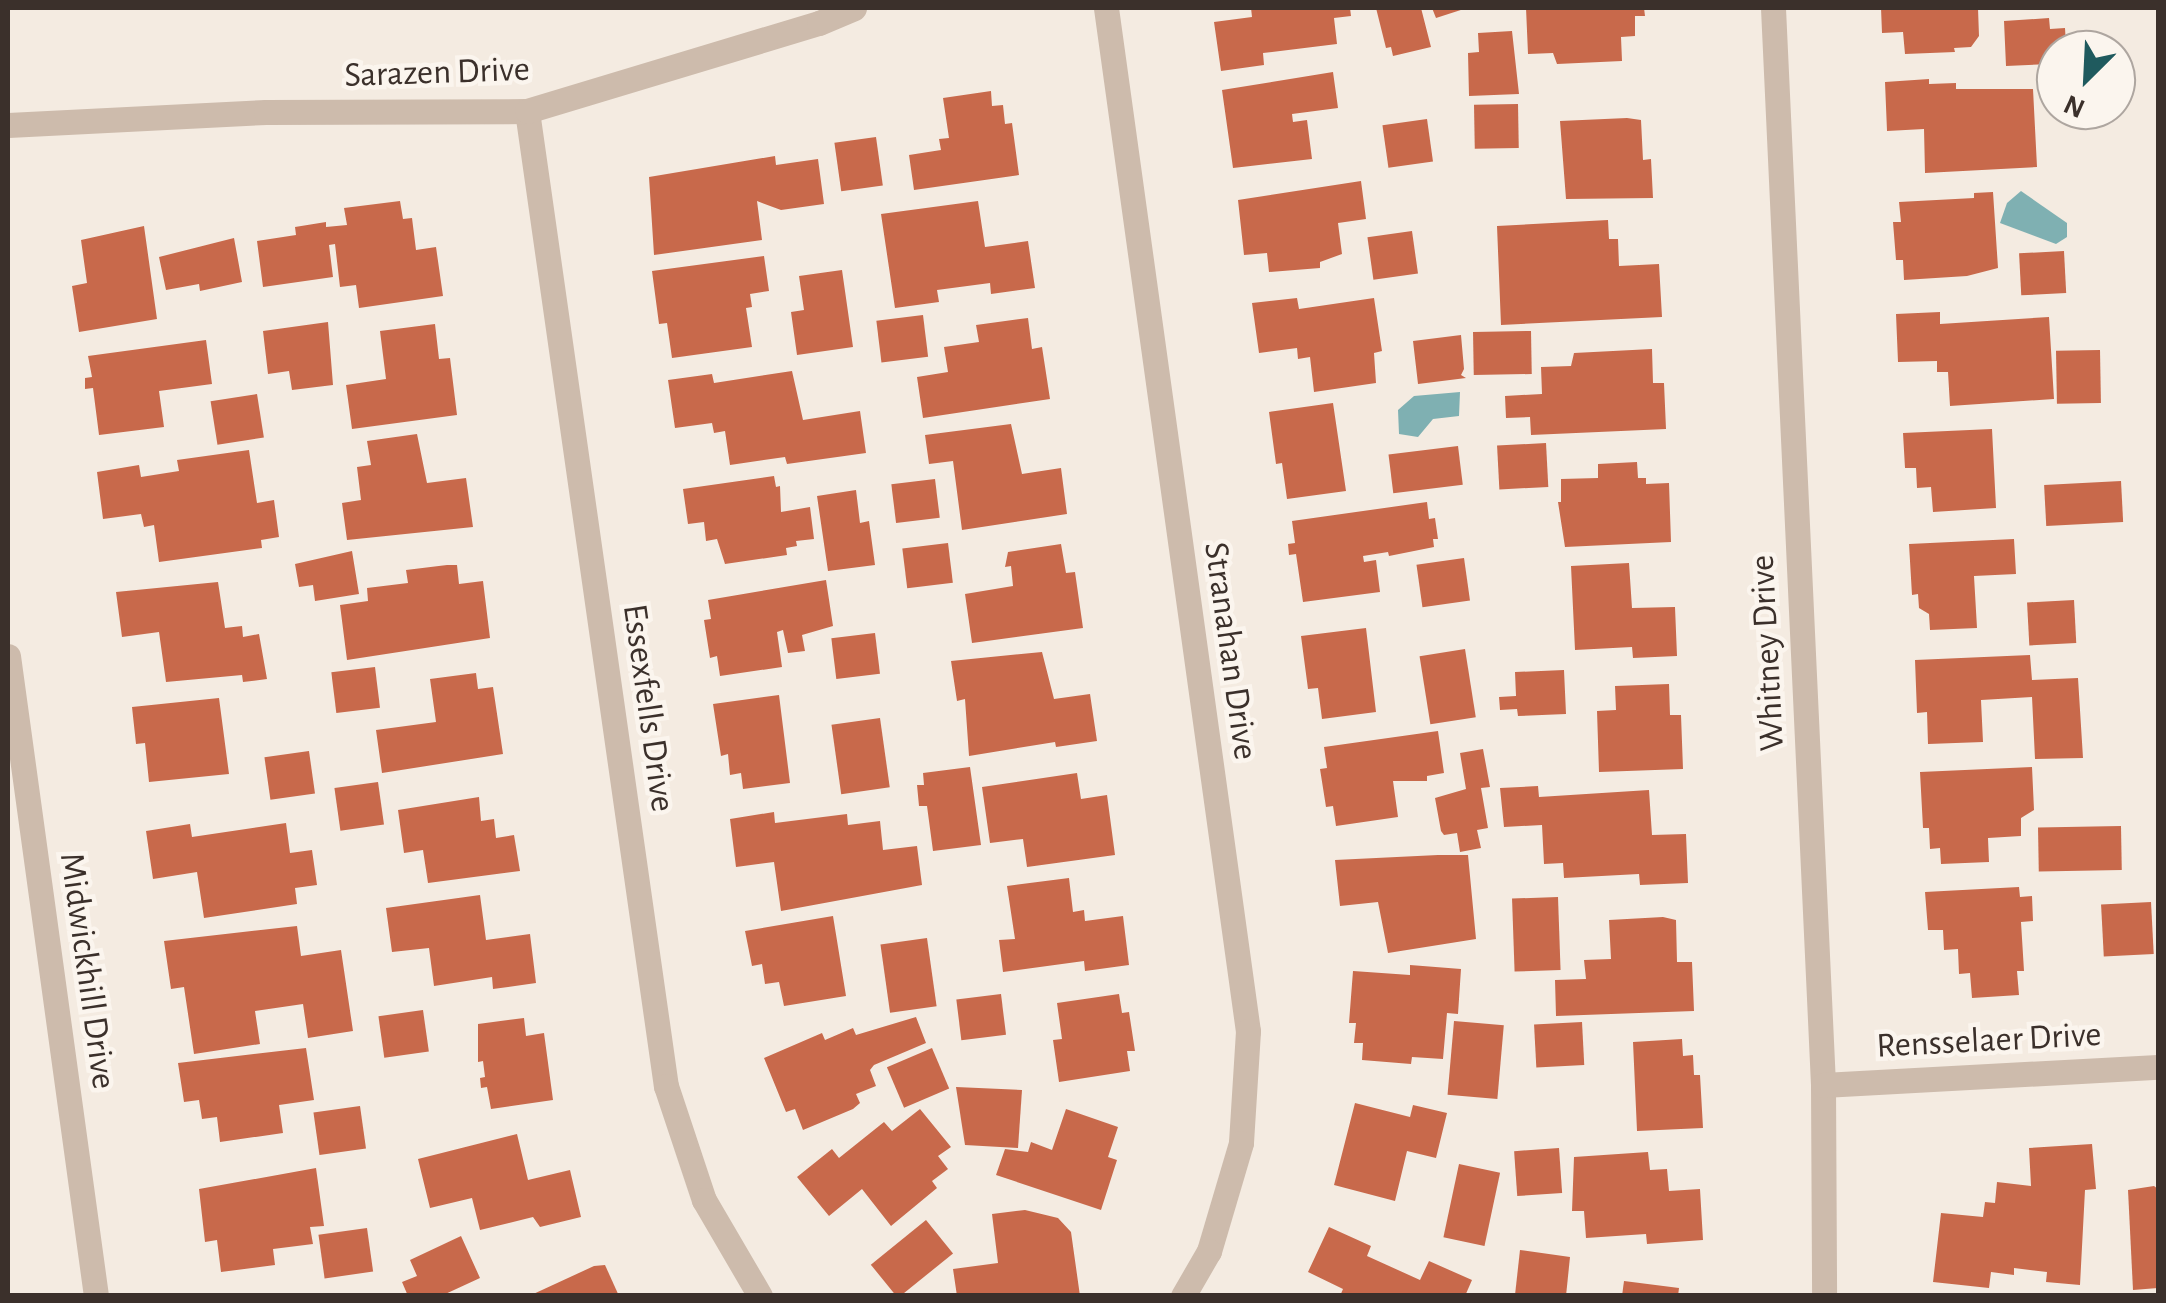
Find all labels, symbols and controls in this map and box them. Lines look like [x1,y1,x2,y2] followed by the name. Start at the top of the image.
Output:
[2036,30,2136,130] north arrow
[344,49,530,97] street label: Sarazen Drive
[2060,89,2089,122] text: N
[1194,539,1266,763] street label: Stranahan Drive
[1742,554,1794,752] street label: Whitney Drive
[613,602,683,814] street label: Essexfells Drive
[50,850,124,1092] street label: Midwickhill Drive
[1875,1014,2103,1068] street label: Rensselaer Drive

